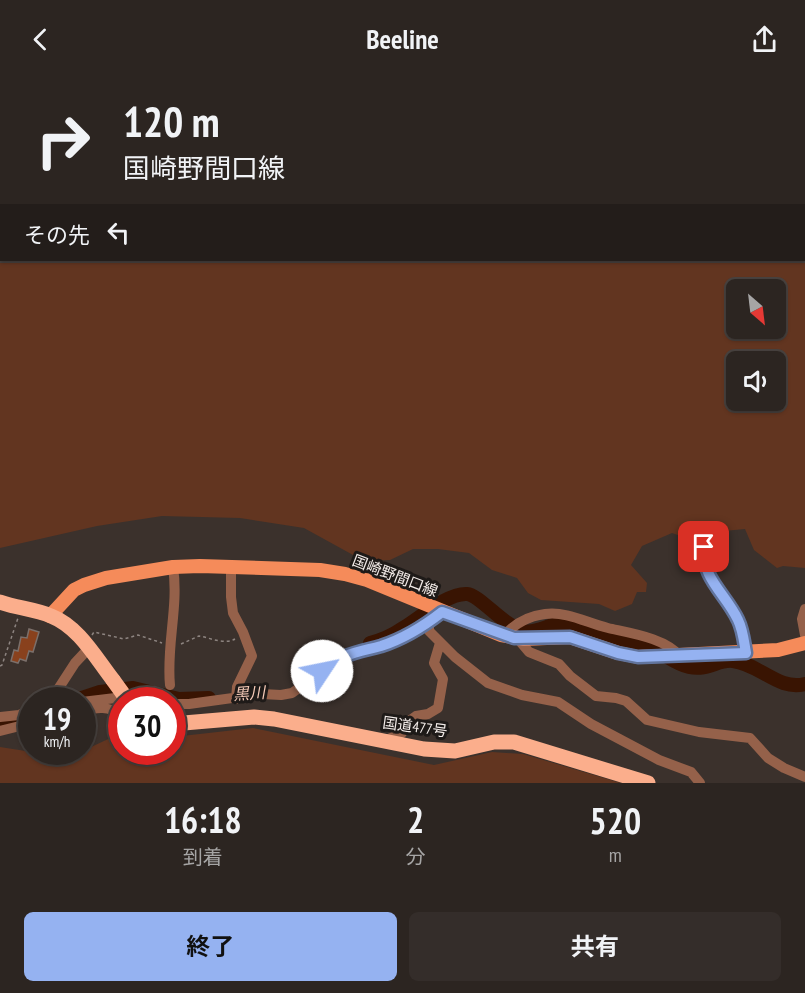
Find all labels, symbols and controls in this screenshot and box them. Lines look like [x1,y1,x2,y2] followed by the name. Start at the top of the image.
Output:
[366,22,439,56] text: Beeline
[24,23,57,56] icon: back
[748,23,781,56] icon: share
[123,94,220,149] text: 120 m
[24,102,102,180] icon: right
[123,151,285,185] text: 国崎野間口線
[102,216,135,249] icon: left
[24,221,90,249] text: その先
[726,279,786,339] north arrow
[726,279,786,411] map controls
[726,351,786,411] button: sound
[678,521,729,572] pin
[687,530,720,563] icon: arrive
[350,551,441,601] street label: 国崎野間口線
[290,639,354,703] position arrow
[232,682,268,704] water label: 黒川
[108,687,186,765] speed limit sign: 30
[43,699,71,738] text: 19
[381,713,449,740] street label: 国道477号
[44,732,70,751] text: km/h
[164,796,242,843] text: 16:18
[407,796,424,843] text: 2
[590,797,641,844] text: 520
[609,842,622,868] text: m
[183,844,223,870] text: 到着
[406,844,426,870] text: 分
[24,912,397,981] button: 終了
[409,912,781,981] button: 共有

